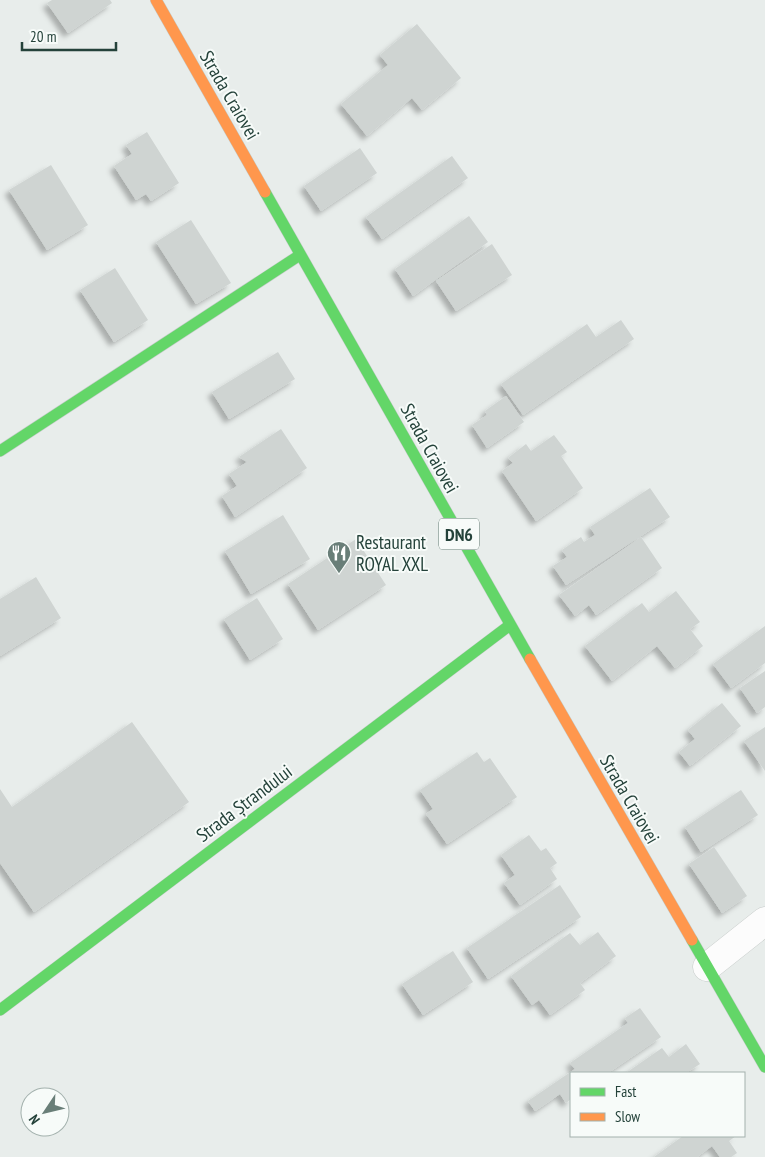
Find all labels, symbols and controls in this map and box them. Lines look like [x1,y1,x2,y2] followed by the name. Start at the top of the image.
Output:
[22,20,116,52] scale bar
[30,27,56,46] text: 20 m
[195,46,265,144] street label: Strada Craiovei
[396,399,464,497] street label: Strada Craiovei
[439,518,479,550] road number: DN6
[356,530,428,576] place label: Restaurant ROYAL XXL
[326,540,352,574] restaurant icon: Restaurant ROYAL XXL
[595,750,665,848] street label: Strada Craiovei
[191,759,297,847] street label: Strada Ștrandului
[570,1072,745,1137] legend
[615,1082,636,1101] text: Fast
[20,1087,70,1137] north arrow
[615,1107,640,1126] text: Slow
[25,1111,44,1128] text: N

